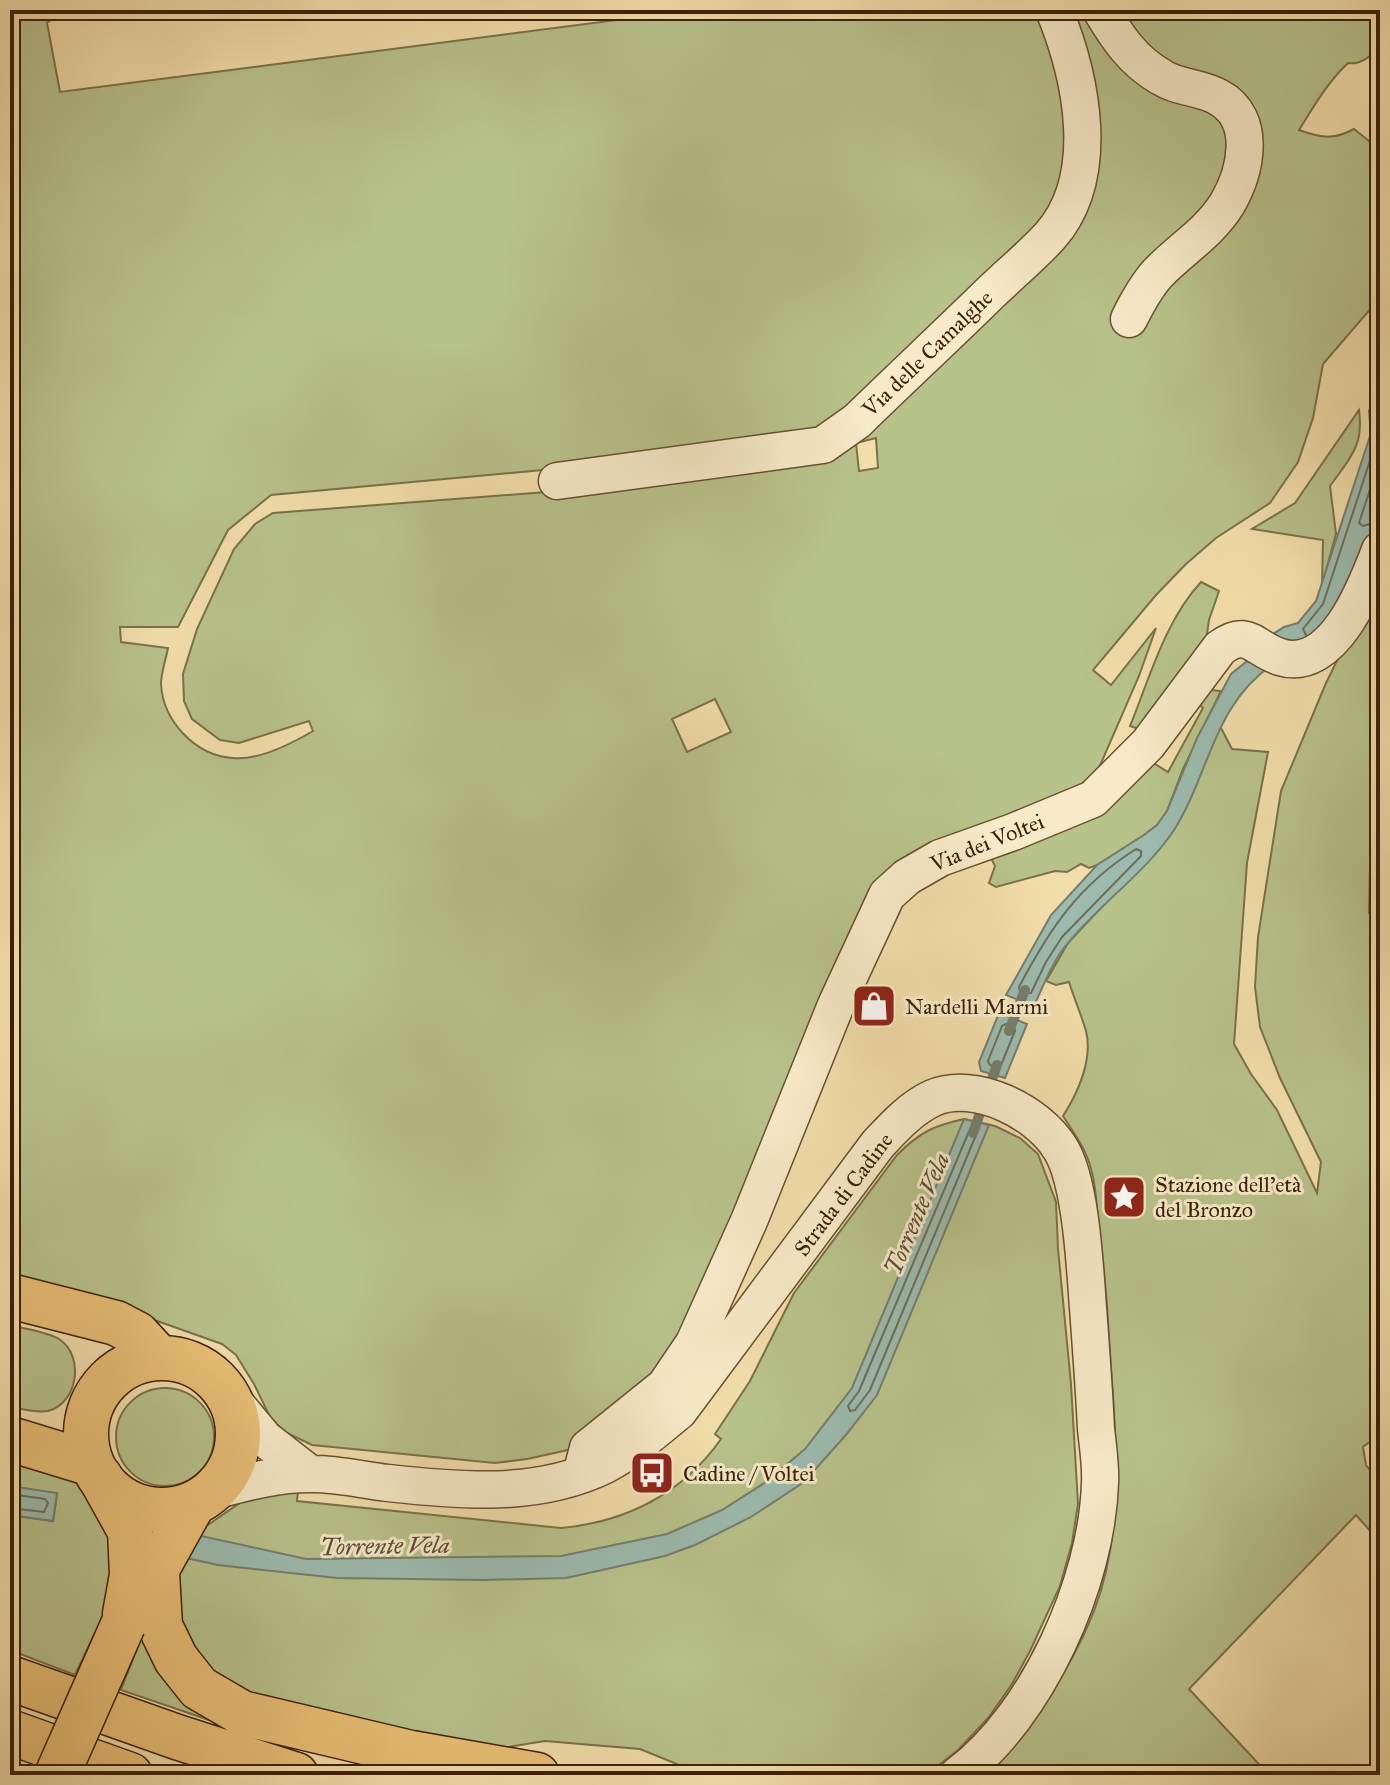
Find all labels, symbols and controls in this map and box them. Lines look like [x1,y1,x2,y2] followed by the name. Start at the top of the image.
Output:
[856,284,998,423] street label: Via delle Camalghe
[925,807,1048,878] street label: Via dei Voltei
[850,982,898,1030] shop icon: Nardelli Marmi
[905,993,1048,1020] place label: Nardelli Marmi
[788,1127,899,1261] street label: Strada di Cadine
[878,1148,956,1280] water label: Torrente Vela
[1155,1171,1302,1223] place label: Stazione dell'età del Bronzo
[1100,1173,1148,1221] place icon: Stazione dell'età del Bronzo
[628,1449,676,1497] bus stop icon: Cadine / Voltei
[683,1460,815,1487] place label: Cadine / Voltei
[320,1530,450,1562] water label: Torrente Vela

